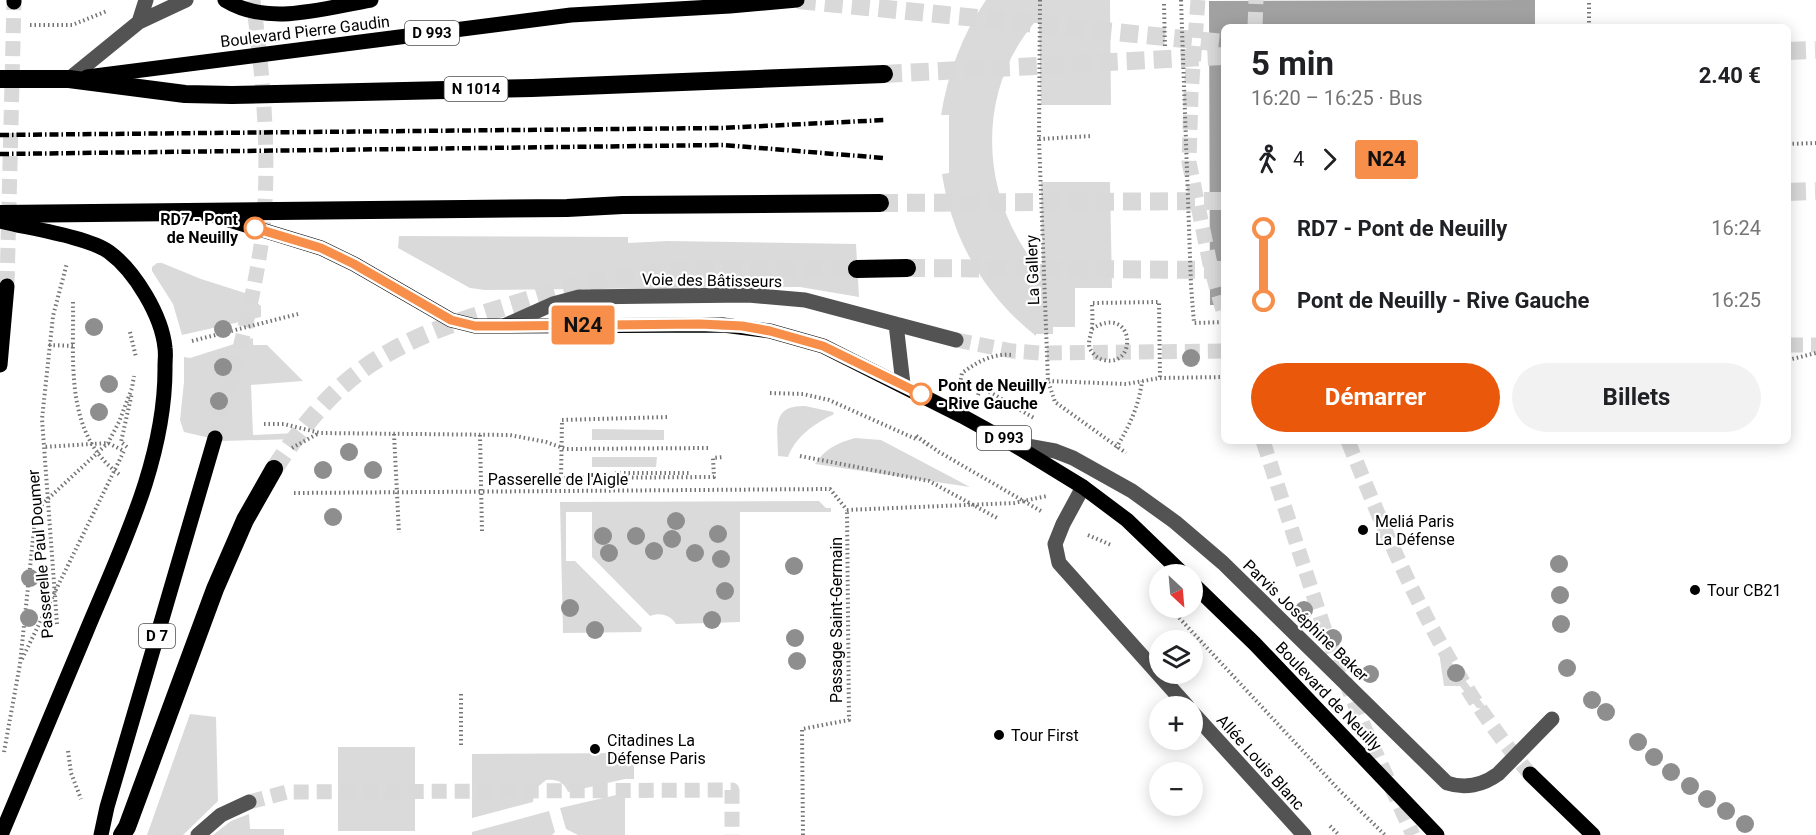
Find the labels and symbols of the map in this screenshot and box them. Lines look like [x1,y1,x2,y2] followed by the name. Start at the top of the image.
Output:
[219,12,391,51] street label: Boulevard Pierre Gaudin
[405,21,459,45] road number: D 993
[444,77,508,101] road number: N 1014
[160,210,239,247] place label: RD7 - Pont de Neuilly
[244,217,266,239] marker: RD7 - Pont de Neuilly
[1022,234,1043,305] street label: La Gallery
[642,270,782,291] street label: Voie des Bâtisseurs
[548,306,618,344] line badge: N24
[938,376,1048,413] place label: Pont de Neuilly - Rive Gauche
[910,383,932,405] marker: Pont de Neuilly - Rive Gauche
[977,426,1031,450] road number: D 993
[24,468,57,639] street label: Passerelle Paul Doumer
[488,470,628,489] street label: Passerelle de l'Aigle
[1375,512,1455,549] place label: Meliá Paris La Défense
[1356,523,1370,537] marker: Meliá Paris La Défense
[827,537,846,703] street label: Passage Saint-Germain
[1239,556,1372,685] street label: Parvis Joséphine Baker
[1149,564,1203,618] north arrow
[1707,581,1781,600] place label: Tour CB21
[1688,583,1702,597] marker: Tour CB21
[139,624,175,648] road number: D 7
[1272,638,1386,755] street label: Boulevard de Neuilly
[1213,711,1308,814] street label: Allée Louis Blanc
[1011,726,1079,745] place label: Tour First
[992,728,1006,742] marker: Tour First
[607,731,706,768] place label: Citadines La Défense Paris
[588,742,602,756] marker: Citadines La Défense Paris

